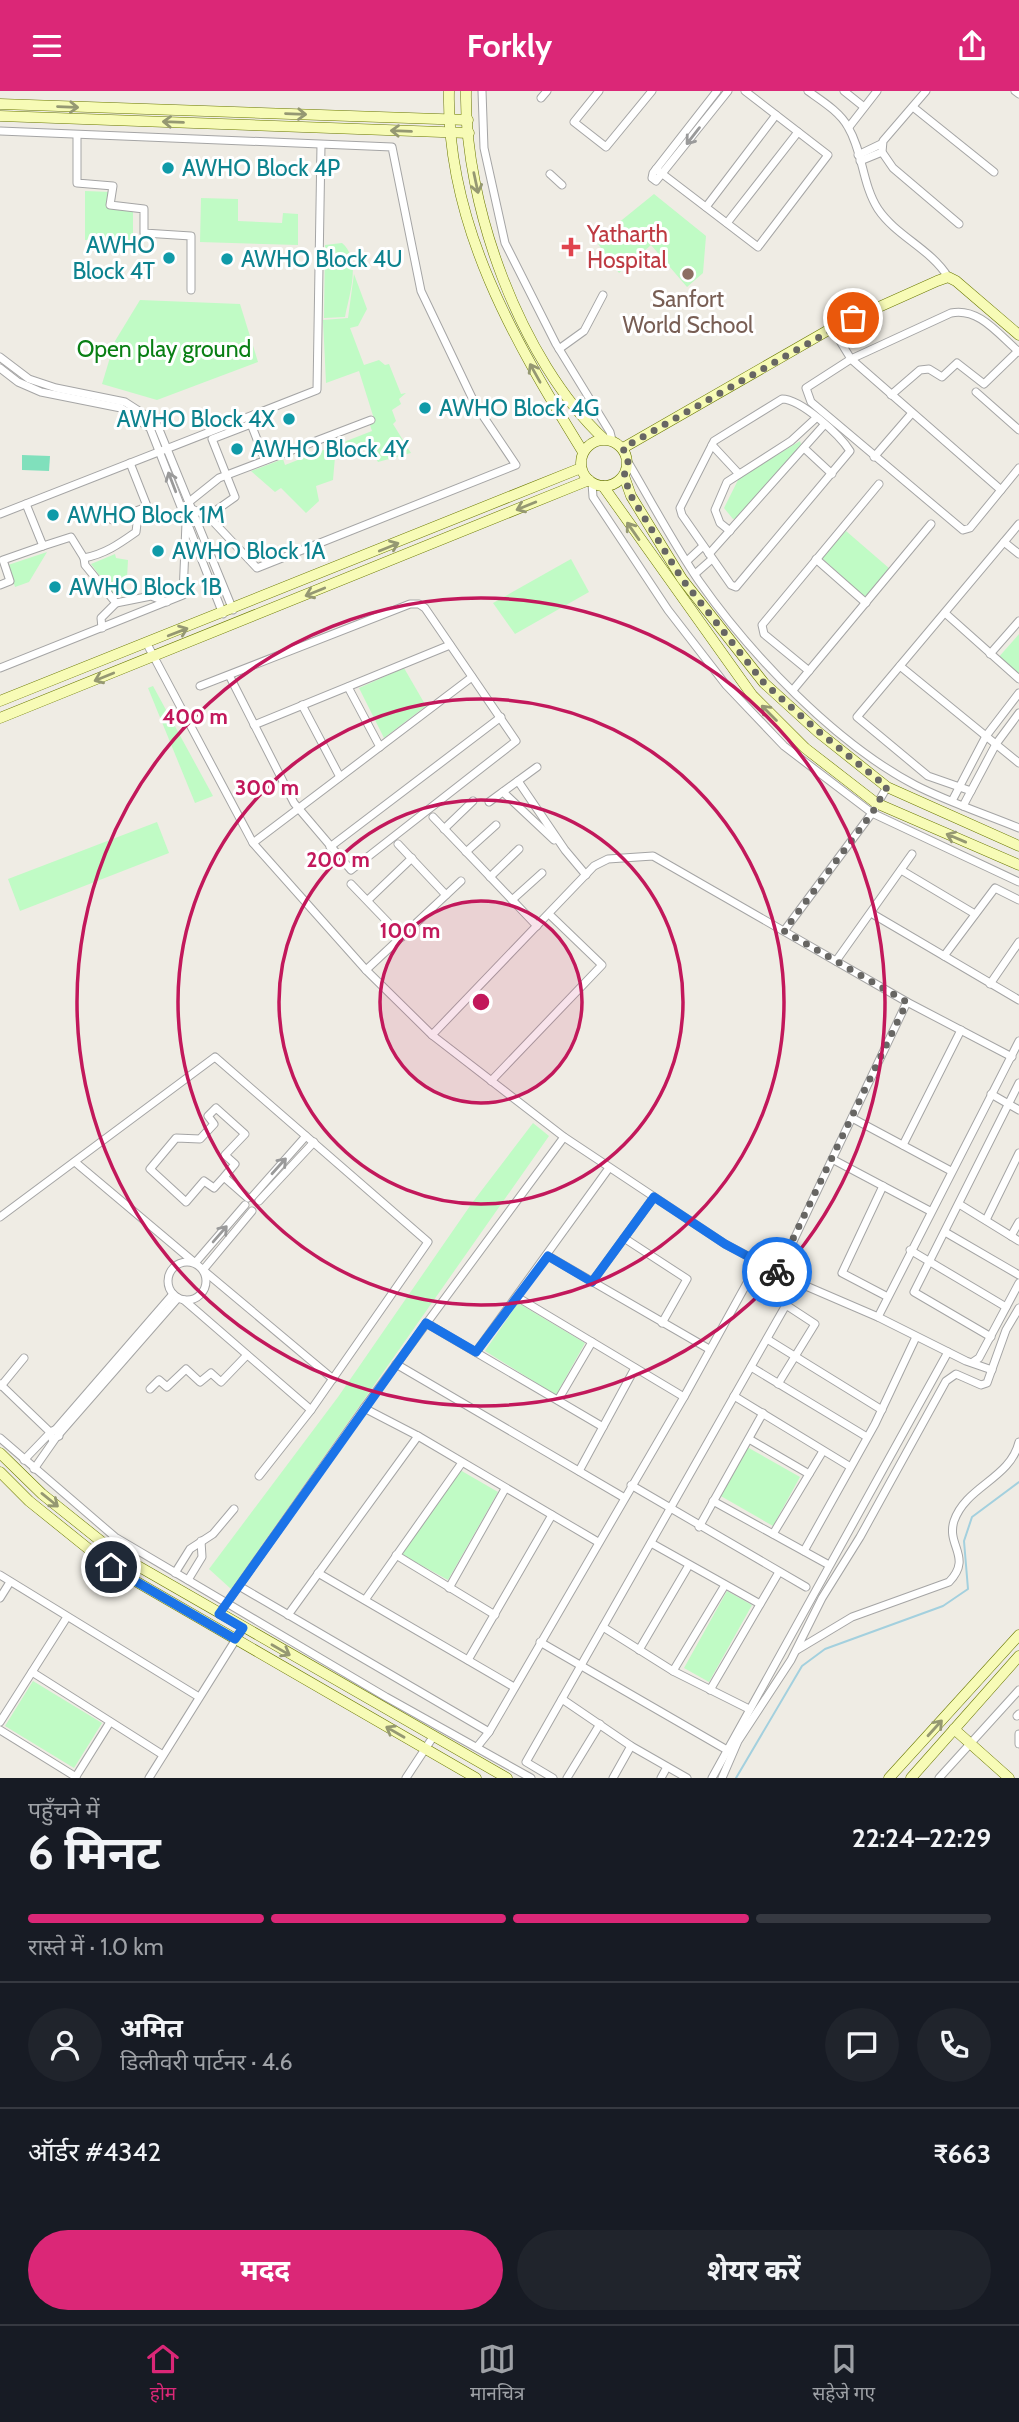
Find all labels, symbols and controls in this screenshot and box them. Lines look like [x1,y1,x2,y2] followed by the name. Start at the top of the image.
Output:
[467,26,552,65] text: Forkly
[28,27,66,65] icon: menu
[953,27,991,65] icon: share
[56,100,79,113] one-way arrow
[284,108,307,121] one-way arrow
[162,116,185,129] one-way arrow
[389,124,412,137] one-way arrow
[685,126,700,145] one-way arrow
[182,154,340,182] place label: AWHO Block 4P
[160,160,176,176] marker: AWHO Block 4P
[470,171,484,194] one-way arrow
[586,220,668,274] place label: Yatharth Hospital
[72,231,155,285] place label: AWHO Block 4T
[561,237,581,257] marker: Yatharth Hospital
[241,245,403,273] place label: AWHO Block 4U
[161,250,177,266] marker: AWHO Block 4T
[219,251,235,267] marker: AWHO Block 4U
[680,266,696,282] marker: Sanfort World School
[622,285,754,339] place label: Sanfort World School
[823,288,883,348] pin
[834,299,872,337] icon: bag
[77,335,251,363] park label: Open play ground
[528,363,542,383] one-way arrow
[439,394,599,422] place label: AWHO Block 4G
[417,400,433,416] marker: AWHO Block 4G
[116,405,275,433] place label: AWHO Block 4X
[281,411,297,427] marker: AWHO Block 4X
[251,435,410,463] place label: AWHO Block 4Y
[229,441,245,457] marker: AWHO Block 4Y
[165,472,177,494] one-way arrow
[67,501,225,529] place label: AWHO Block 1M
[515,501,537,514] one-way arrow
[45,507,61,523] marker: AWHO Block 1M
[626,522,640,541] one-way arrow
[172,537,325,565] place label: AWHO Block 1A
[377,540,399,553] one-way arrow
[150,543,166,559] marker: AWHO Block 1A
[69,573,222,601] place label: AWHO Block 1B
[47,579,63,595] marker: AWHO Block 1B
[304,586,326,599] one-way arrow
[166,625,188,637] one-way arrow
[93,671,115,684] one-way arrow
[162,704,228,729] text: 400 m
[761,704,778,721] one-way arrow
[235,775,299,800] text: 300 m
[946,831,967,844] one-way arrow
[306,847,370,872] text: 200 m
[380,918,440,943] text: 100 m
[469,990,493,1014] centre of rings
[271,1157,287,1175] one-way arrow
[212,1225,228,1243] one-way arrow
[742,1237,812,1307] courier
[758,1253,796,1291] icon: bike
[40,1492,58,1507] one-way arrow
[81,1537,141,1597] pin
[92,1548,130,1586] icon: home
[271,1643,291,1657] one-way arrow
[927,1719,943,1737] one-way arrow
[386,1725,406,1739] one-way arrow
[28,1796,100,1824] text: पहुँचने में
[852,1822,991,1854] text: 22:24–22:29
[28,1825,161,1881] text: 6 मिनट
[28,1933,164,1961] text: रास्ते में · 1.0 km
[28,2008,102,2082] button: person
[825,2008,899,2082] button: chat
[917,2008,991,2082] button: phone
[120,2012,183,2044] text: अमित
[120,2048,293,2076] text: डिलीवरी पार्टनर · 4.6
[28,2136,161,2168] text: ऑर्डर #4342
[934,2138,991,2170] text: ₹663
[28,2230,503,2310] button: मदद
[517,2230,991,2310] button: शेयर करें
[144,2340,182,2408] tab: होम
[470,2340,524,2408] tab: मानचित्र
[812,2340,875,2408] tab: सहेजे गए

